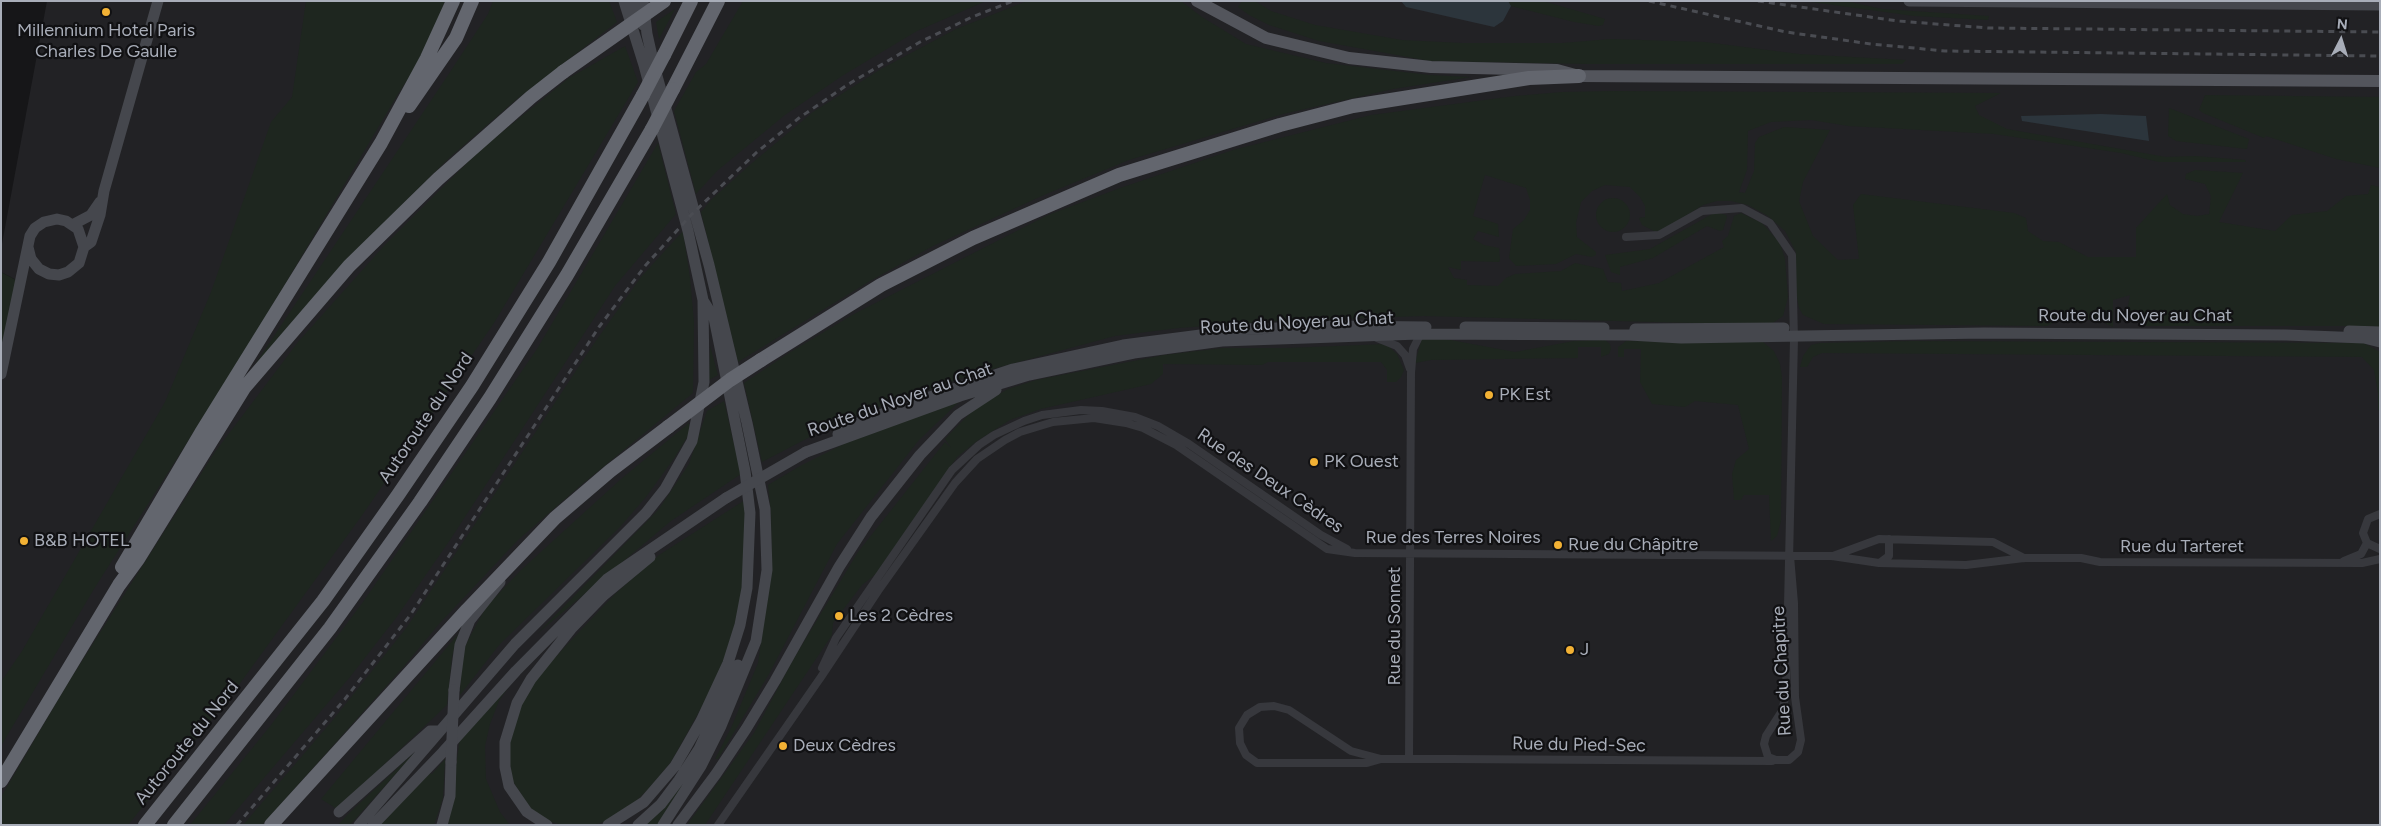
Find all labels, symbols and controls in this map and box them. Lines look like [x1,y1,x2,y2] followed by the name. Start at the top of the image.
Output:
[100,6,112,18] marker: Millennium Hotel Paris Charles De Gaulle
[2316,15,2366,65] north arrow
[2336,16,2348,33] text: N
[17,20,195,62] place label: Millennium Hotel Paris Charles De Gaulle
[2038,305,2232,327] street label: Route du Noyer au Chat
[1199,307,1395,339] street label: Route du Noyer au Chat
[374,349,478,487] street label: Autoroute du Nord
[805,358,995,442] street label: Route du Noyer au Chat
[1499,384,1551,406] place label: PK Est
[1483,389,1495,401] marker: PK Est
[1193,424,1347,538] street label: Rue des Deux Cèdres
[1324,451,1399,473] place label: PK Ouest
[1308,456,1320,468] marker: PK Ouest
[1365,527,1541,549] street label: Rue des Terres Noires
[34,530,129,552] place label: B&B HOTEL
[1568,534,1698,556] place label: Rue du Châpitre
[18,535,30,547] marker: B&B HOTEL
[2120,536,2244,558] street label: Rue du Tarteret
[1552,539,1564,551] marker: Rue du Châpitre
[1384,567,1406,685] street label: Rue du Sonnet
[849,605,953,627] place label: Les 2 Cèdres
[1768,605,1796,737] street label: Rue du Chapitre
[833,610,845,622] marker: Les 2 Cèdres
[1580,639,1589,661] place label: J
[1564,644,1576,656] marker: J
[130,677,244,809] street label: Autoroute du Nord
[1512,733,1646,757] street label: Rue du Pied-Sec
[793,735,896,757] place label: Deux Cèdres
[777,740,789,752] marker: Deux Cèdres

